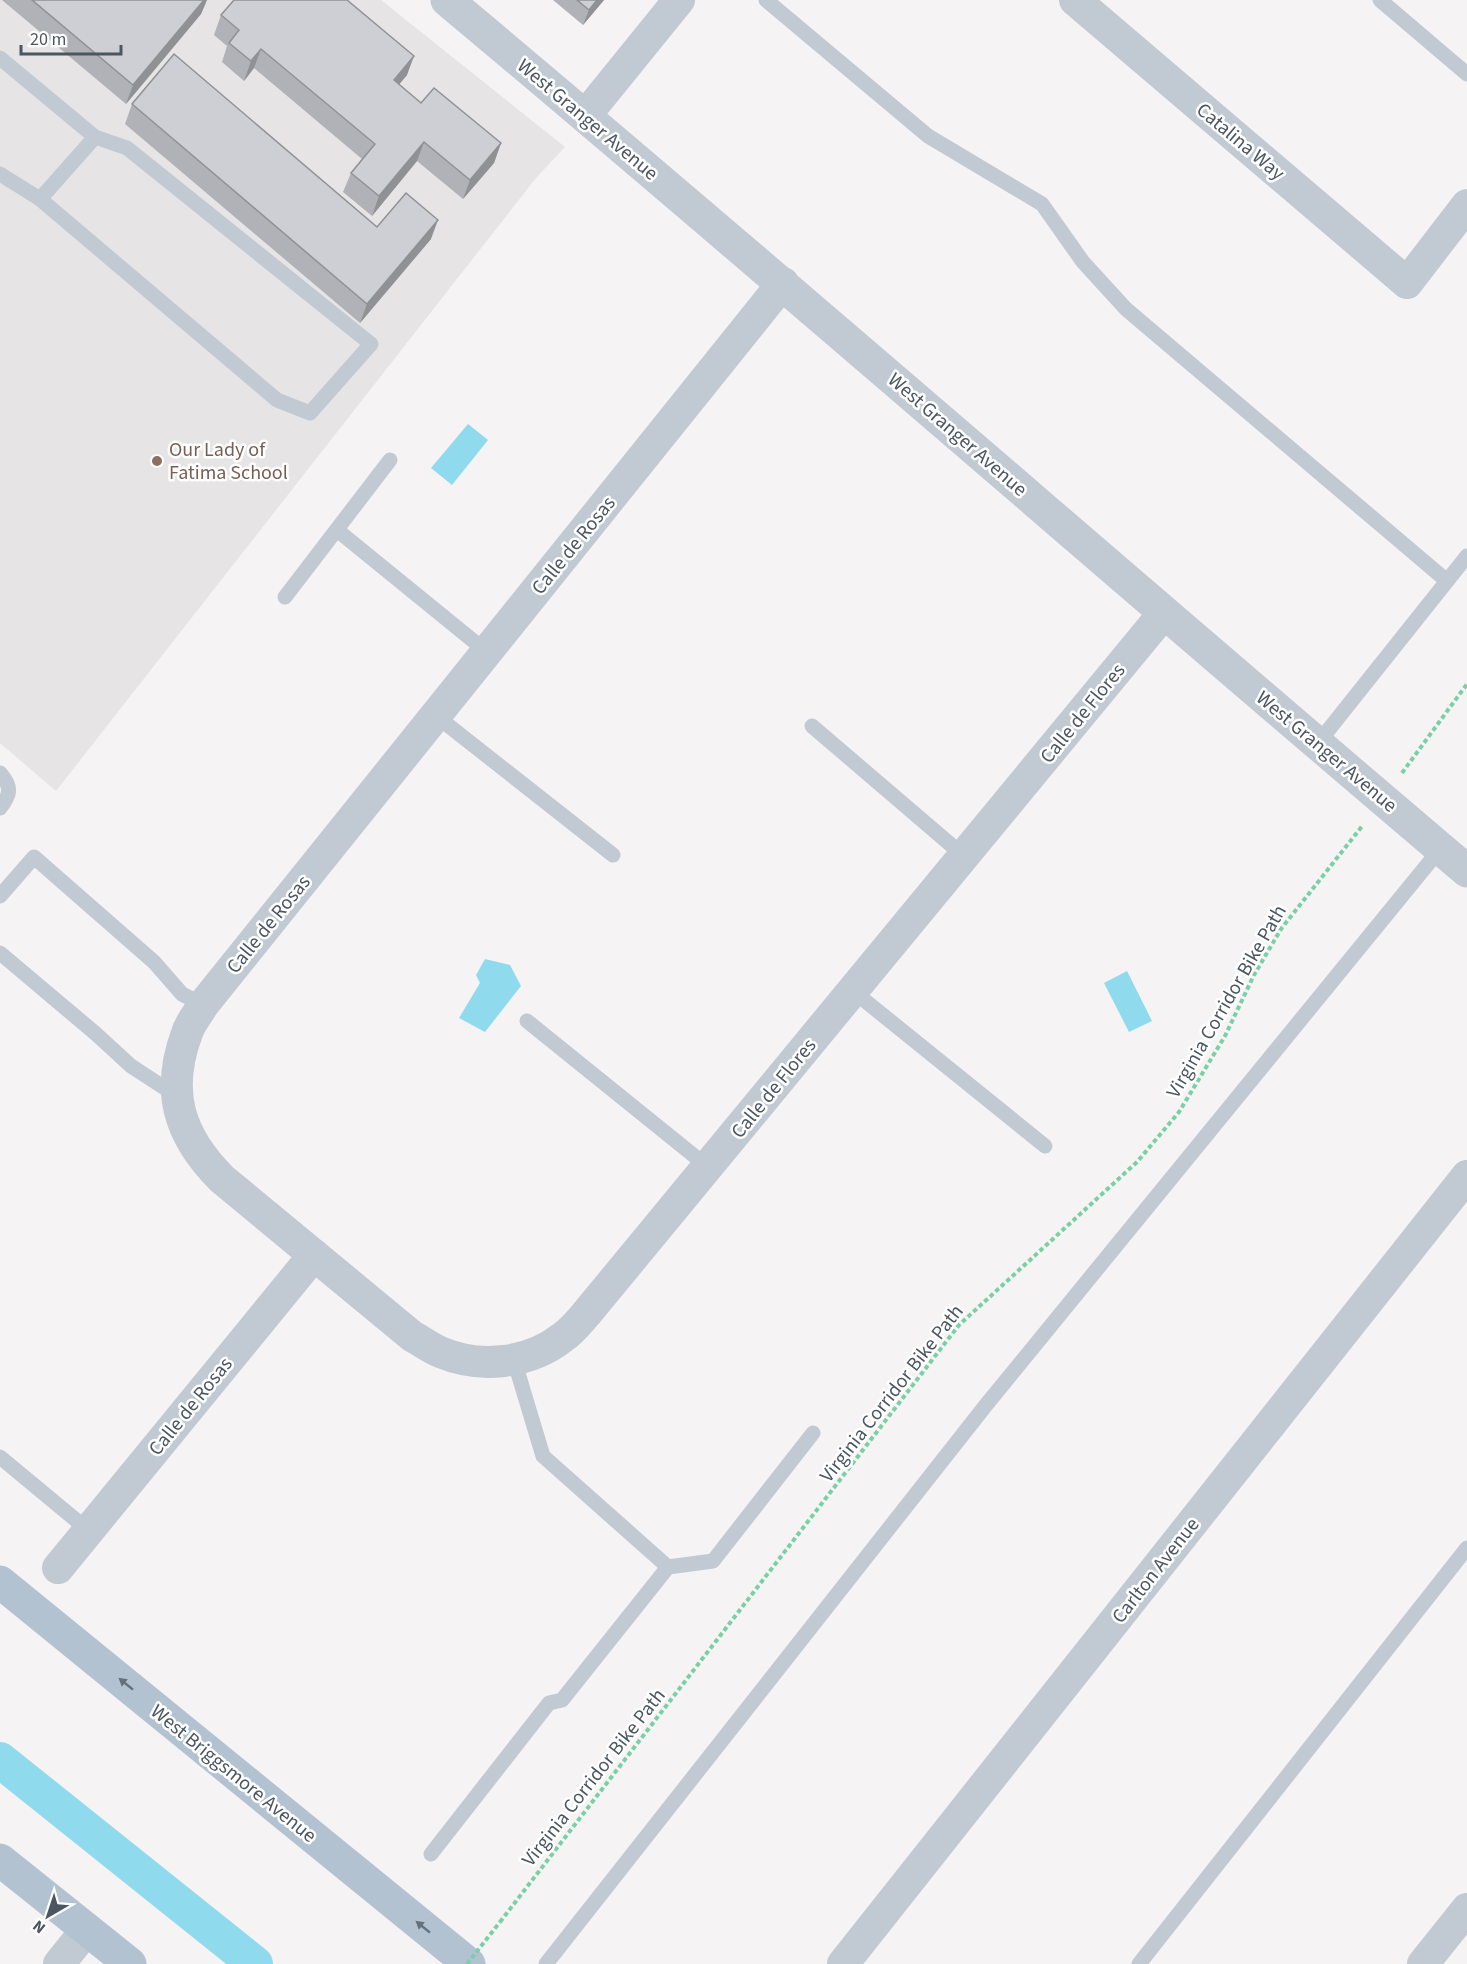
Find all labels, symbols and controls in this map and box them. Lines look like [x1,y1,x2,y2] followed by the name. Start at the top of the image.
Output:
[21,18,122,56] scale bar
[30,27,66,52] text: 20 m
[511,52,664,187] street label: West Granger Avenue
[1190,96,1291,187] street label: Catalina Way
[882,366,1033,503] street label: West Granger Avenue
[169,436,288,487] place label: Our Lady of Fatima School
[150,454,164,468] marker: Our Lady of Fatima School
[525,490,622,601] street label: Calle de Rosas
[1034,658,1132,770] street label: Calle de Flores
[1250,684,1403,819] street label: West Granger Avenue
[220,869,317,980] street label: Calle de Rosas
[1160,900,1294,1103] street label: Virginia Corridor Bike Path
[725,1033,823,1145] street label: Calle de Flores
[813,1299,970,1488] street label: Virginia Corridor Bike Path
[142,1351,239,1462] street label: Calle de Rosas
[1106,1512,1206,1629] street label: Carlton Avenue
[118,1678,134,1691] one-way arrow
[515,1683,672,1872] street label: Virginia Corridor Bike Path
[144,1698,322,1850] street label: West Briggsmore Avenue
[18,1886,78,1946] north arrow
[28,1915,50,1939] text: N
[416,1921,431,1934] one-way arrow

